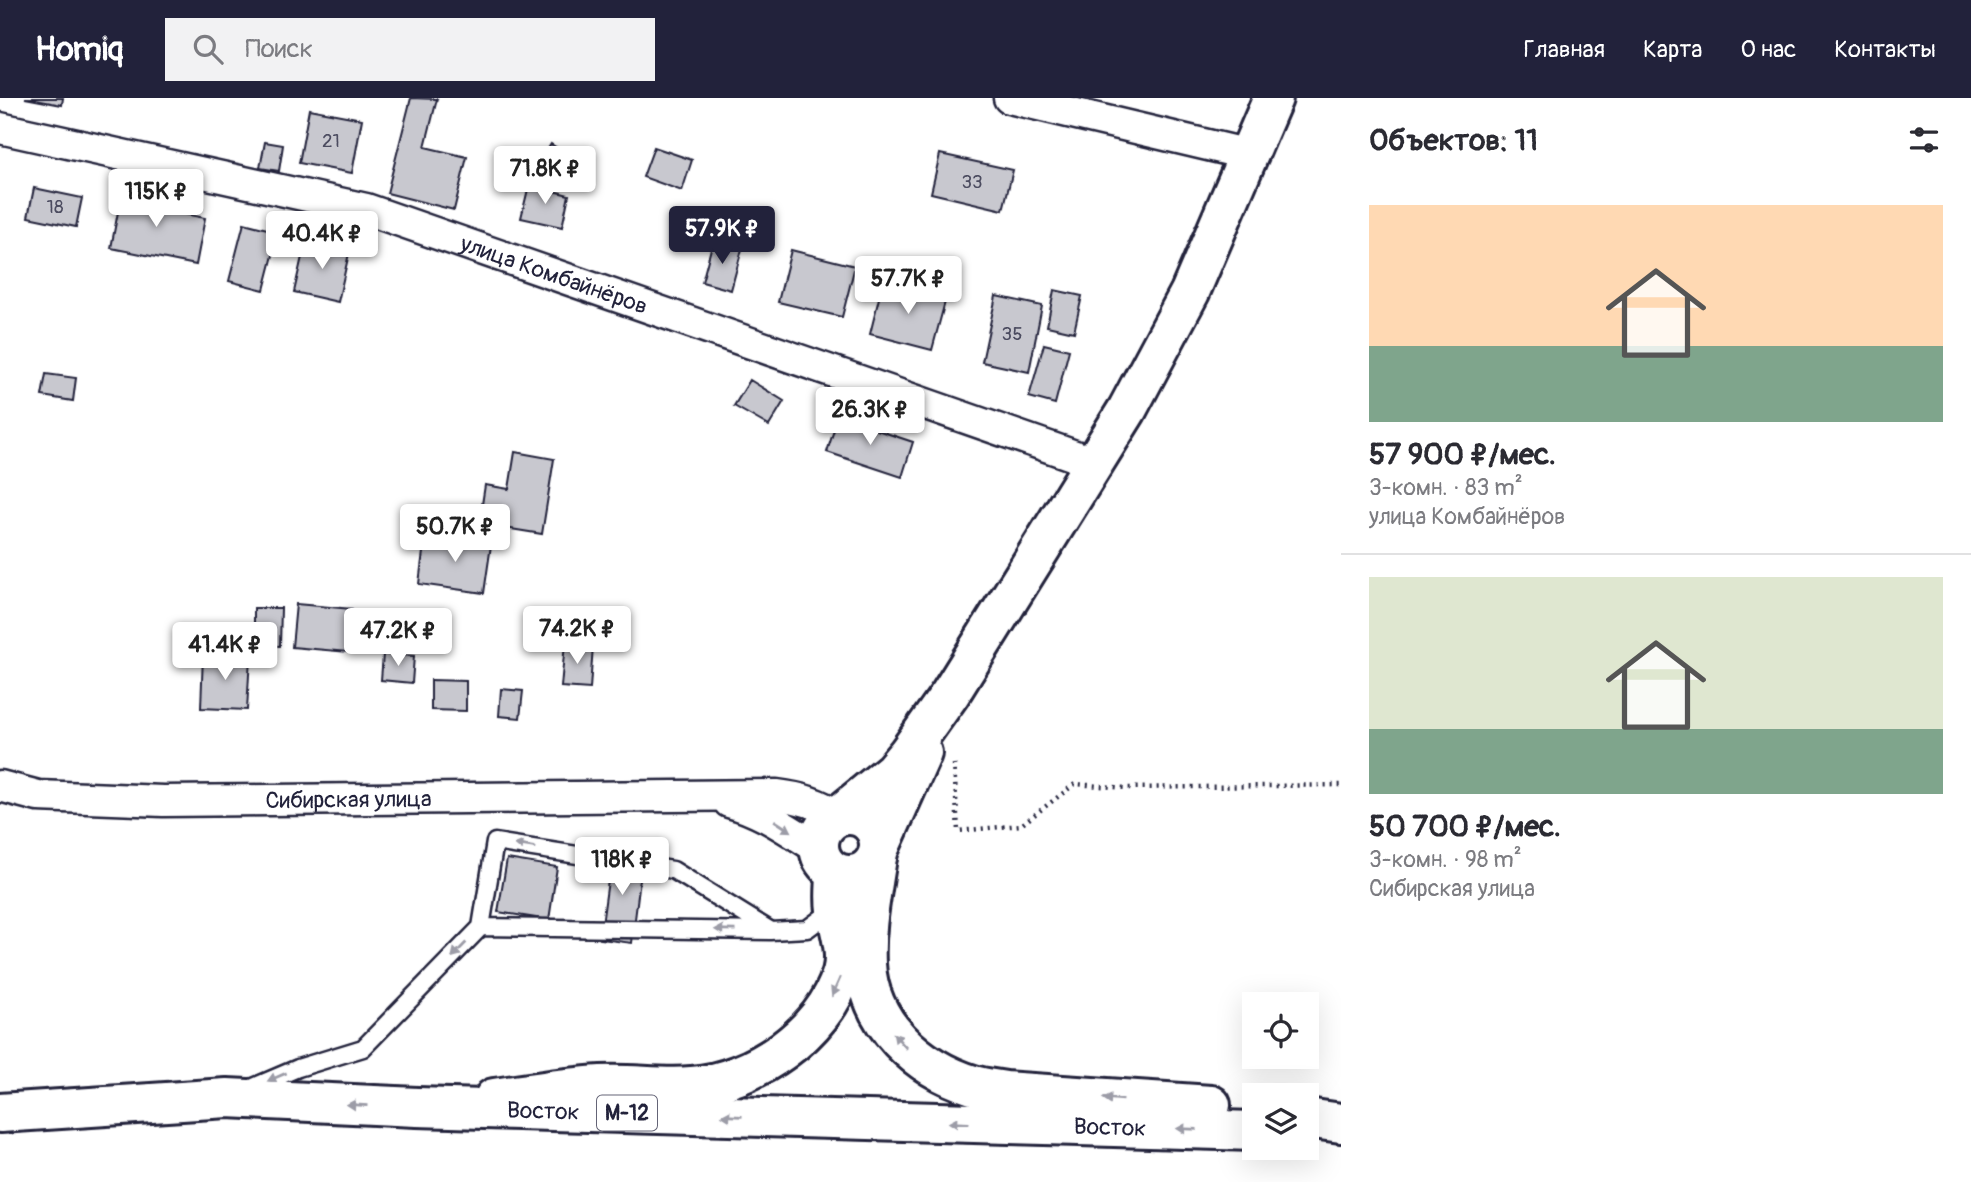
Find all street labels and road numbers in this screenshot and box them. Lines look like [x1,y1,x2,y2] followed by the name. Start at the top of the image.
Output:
[456,228,652,321] street label: улица Комбайнёров
[265,784,432,814] street label: Сибирская улица
[507,1095,580,1126] street label: Восток
[597,1096,657,1130] road number: М-12
[1073,1111,1147,1142] street label: Восток

